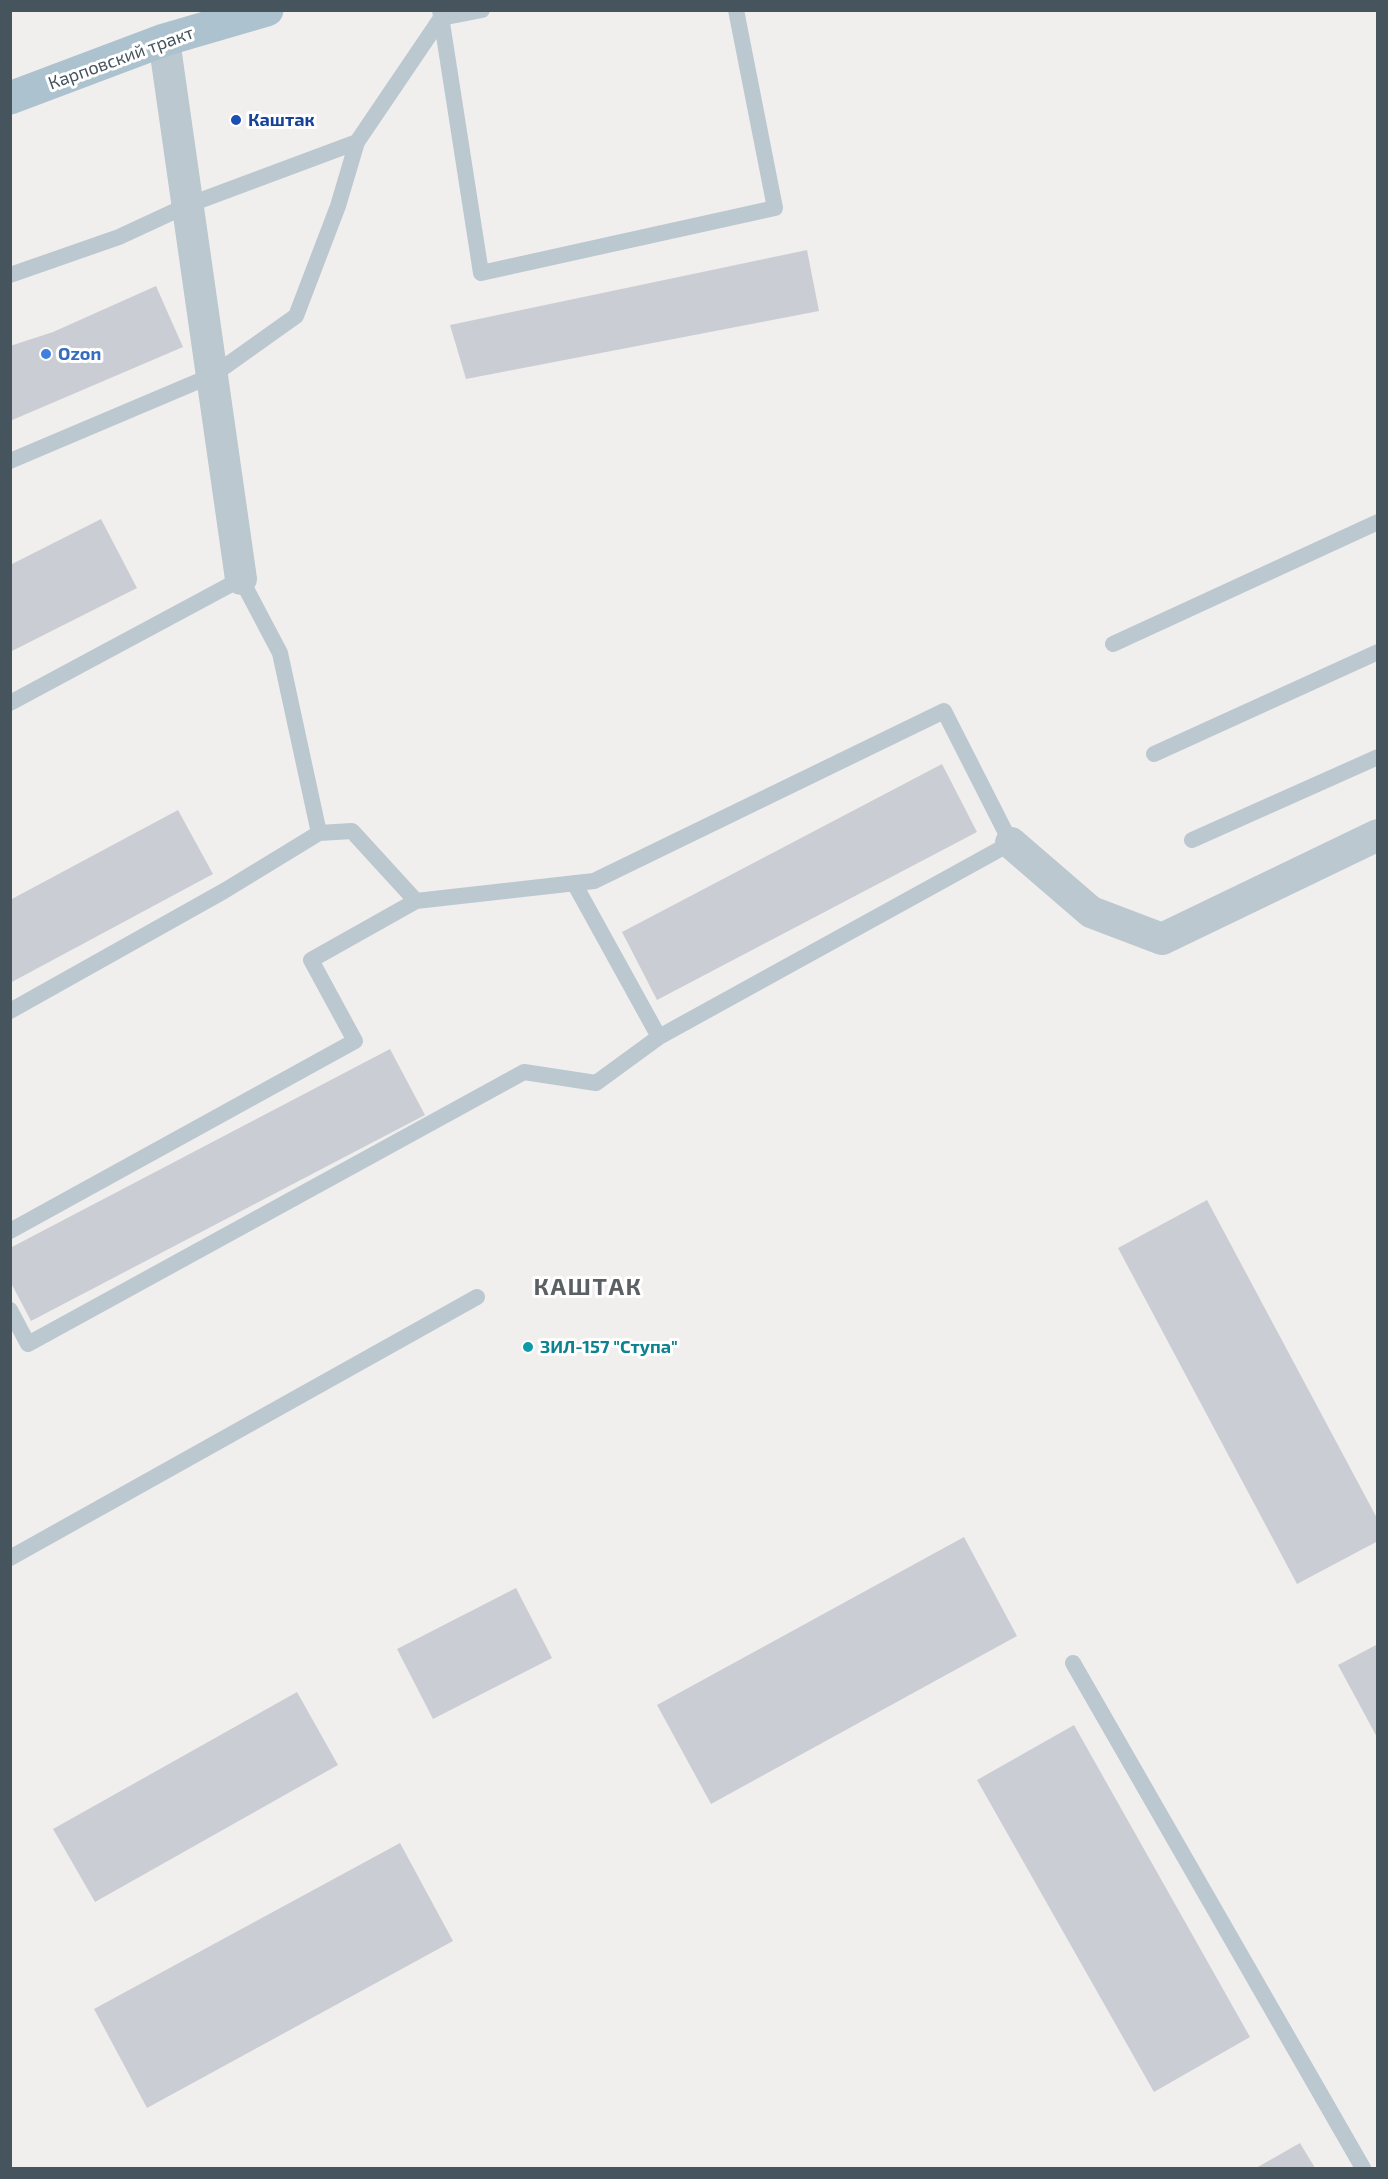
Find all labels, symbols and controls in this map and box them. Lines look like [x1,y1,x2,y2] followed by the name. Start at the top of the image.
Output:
[45,22,197,94] street label: Карповский тракт
[248,109,315,131] place label: Каштак
[229,113,243,127] marker: Каштак
[58,343,101,365] place label: Ozon
[39,347,53,361] marker: Ozon
[534,1273,642,1301] district label: КАШТАК
[540,1336,678,1358] place label: ЗИЛ-157 "Ступа"
[521,1340,535,1354] marker: ЗИЛ-157 "Ступа"

